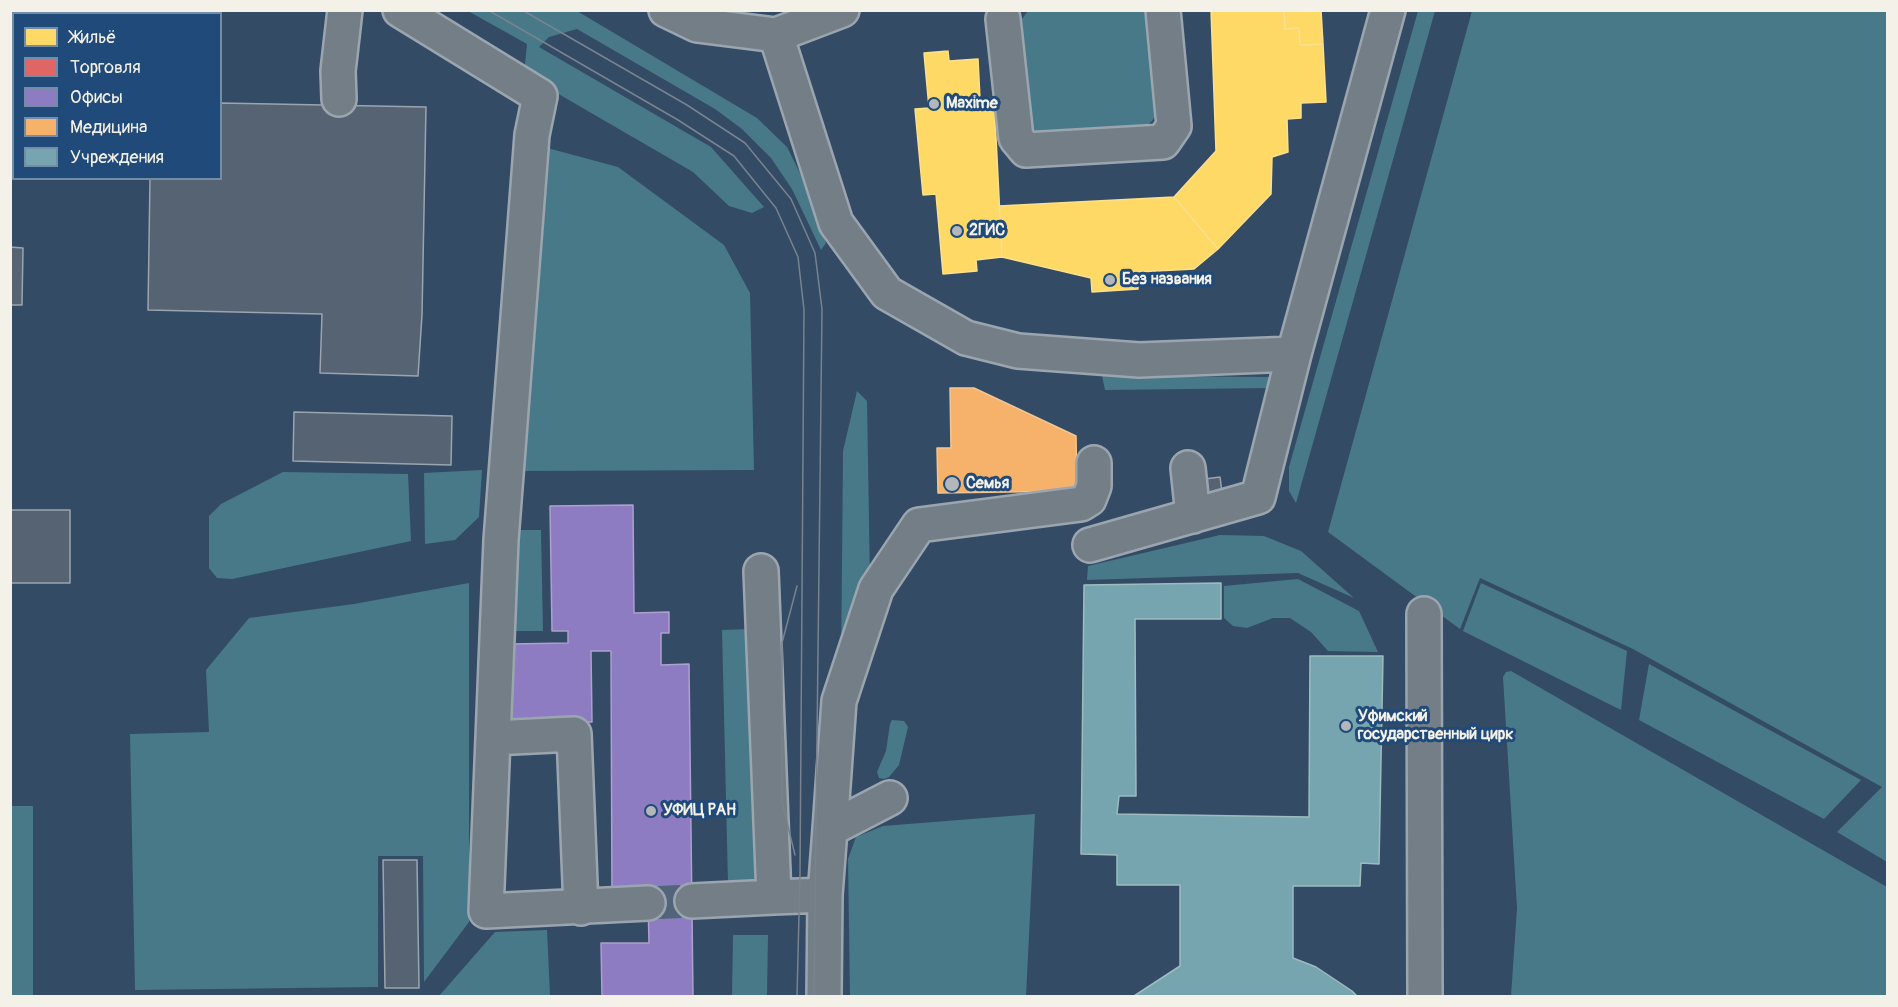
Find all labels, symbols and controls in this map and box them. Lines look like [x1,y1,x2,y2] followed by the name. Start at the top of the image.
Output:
[12,12,222,180] legend
[70,26,116,49] text: Жильё
[70,56,141,79] text: Торговля
[70,86,123,109] text: Офисы
[946,94,998,114] place label: Maxime
[927,97,941,111] marker: Maxime
[70,116,147,139] text: Медицина
[70,146,164,169] text: Учреждения
[969,221,1005,241] place label: 2ГИС
[950,224,964,238] marker: 2ГИС
[1122,270,1212,290] place label: Без названия
[1103,273,1117,287] marker: Без названия
[966,474,1009,494] place label: Семья
[943,475,961,493] marker: Семья
[1358,707,1514,745] place label: Уфимский государственный цирк
[1339,719,1353,733] marker: Уфимский государственный цирк
[663,801,736,821] place label: УФИЦ РАН
[644,804,658,818] marker: УФИЦ РАН

